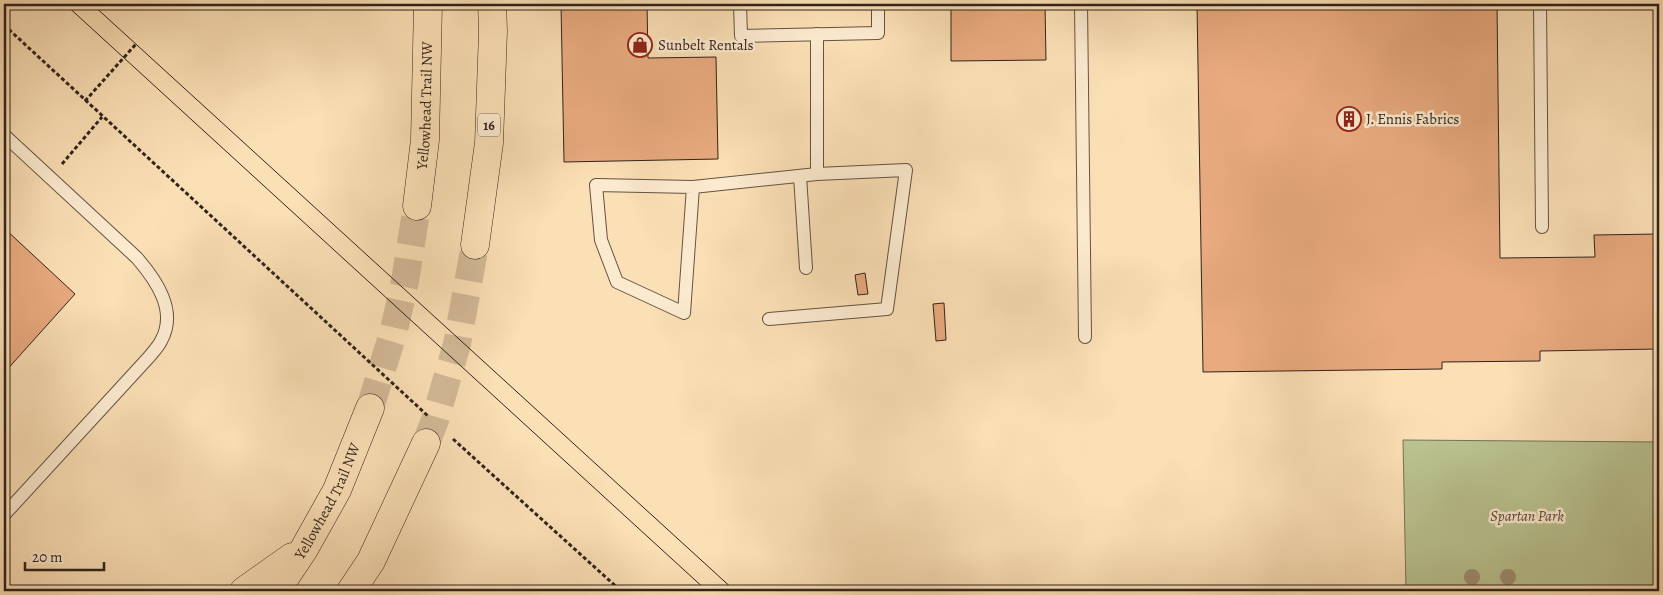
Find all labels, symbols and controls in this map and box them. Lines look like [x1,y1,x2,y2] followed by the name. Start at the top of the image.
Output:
[627,32,653,58] shop icon: Sunbelt Rentals
[658,35,754,55] place label: Sunbelt Rentals
[411,41,437,172] street label: Yellowhead Trail NW
[1336,106,1362,132] building icon: J. Ennis Fabrics
[1366,109,1459,129] place label: J. Ennis Fabrics
[478,114,500,136] road number: 16
[289,440,365,564] street label: Yellowhead Trail NW
[1490,506,1564,526] park label: Spartan Park
[25,540,104,572] scale bar
[32,547,63,567] text: 20 m

